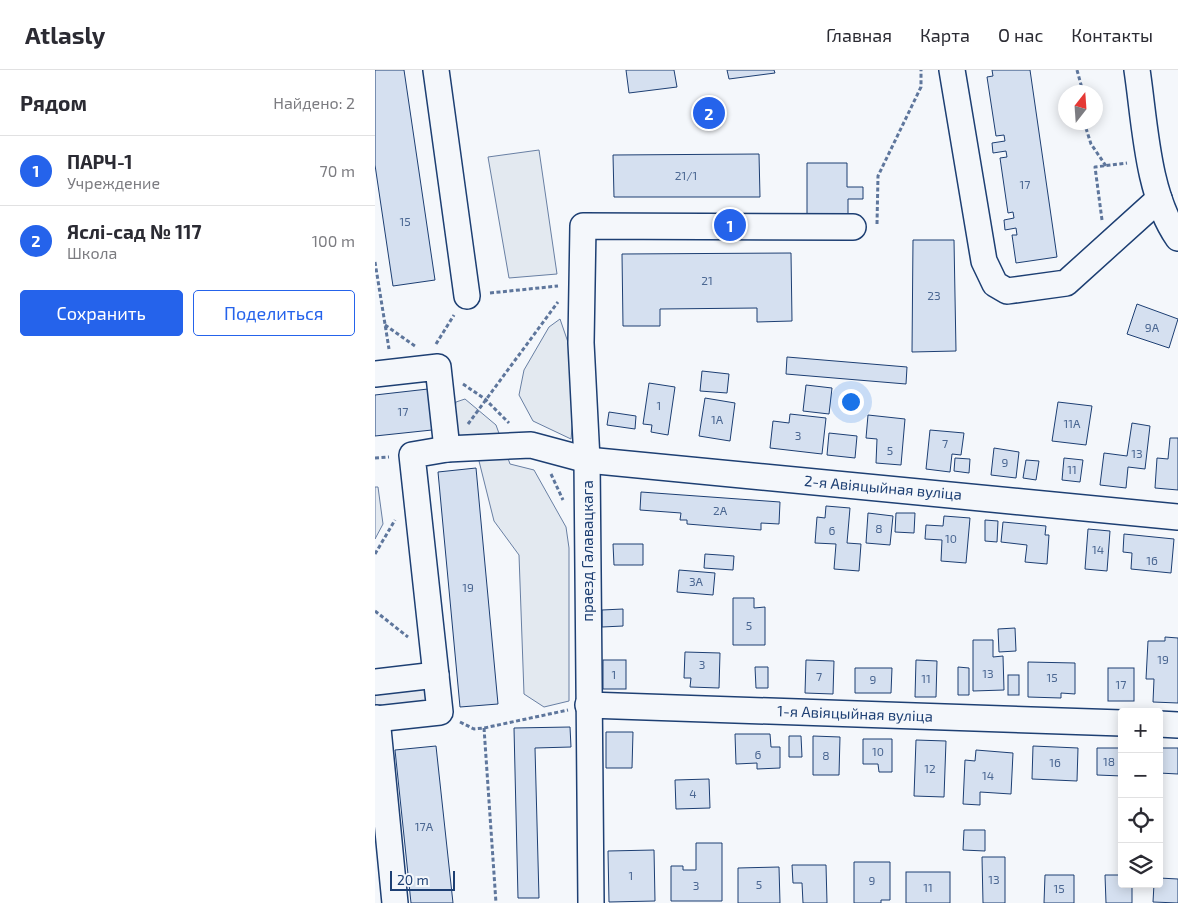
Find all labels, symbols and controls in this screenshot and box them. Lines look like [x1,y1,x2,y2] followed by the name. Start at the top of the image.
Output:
[25,20,105,49] text: Atlasly
[826,24,892,46] text: Главная
[920,24,970,46] text: Карта
[998,24,1043,46] text: О нас
[1071,24,1153,46] text: Контакты
[1058,85,1103,130] north arrow
[20,90,87,115] text: Рядом
[273,93,355,112] text: Найдено: 2
[693,94,725,132] pin: 2
[67,150,132,173] text: ПАРЧ-1
[33,161,39,180] text: 1
[320,161,355,180] text: 70 m
[675,168,697,182] house number: 21/1
[67,173,160,192] text: Учреждение
[1020,177,1030,191] house number: 17
[714,206,746,244] pin: 1
[399,214,411,228] house number: 15
[67,220,202,243] text: Яслі-сад № 117
[31,231,41,250] text: 2
[312,231,355,250] text: 100 m
[67,243,117,262] text: Школа
[701,273,713,287] house number: 21
[927,288,941,302] house number: 23
[20,290,183,336] button: Сохранить
[193,290,355,336] button: Поделиться
[1145,320,1160,334] house number: 9А
[838,389,864,415] your location
[657,398,661,412] house number: 1
[398,404,408,418] house number: 17
[711,412,724,426] house number: 1А
[1063,416,1081,430] house number: 11А
[795,428,801,442] house number: 3
[942,436,948,450] house number: 7
[887,443,893,457] house number: 5
[1131,446,1143,460] house number: 13
[1002,455,1009,469] house number: 9
[1067,462,1077,476] house number: 11
[803,471,963,504] street label: 2-я Авіяцыйная вуліца
[578,480,596,622] street label: праезд Галавацкага
[713,503,728,517] house number: 2А
[875,521,883,535] house number: 8
[829,523,836,537] house number: 6
[945,531,957,545] house number: 10
[1092,542,1104,556] house number: 14
[1146,553,1158,567] house number: 16
[689,574,704,588] house number: 3А
[462,580,474,594] house number: 19
[746,618,752,632] house number: 5
[1157,652,1169,666] house number: 19
[699,657,705,671] house number: 3
[982,666,994,680] house number: 13
[612,667,616,681] house number: 1
[816,669,822,683] house number: 7
[1046,670,1058,684] house number: 15
[921,671,931,685] house number: 11
[870,672,877,686] house number: 9
[1116,677,1126,691] house number: 17
[777,701,933,726] street label: 1-я Авіяцыйная вуліца
[1118,708,1163,888] map controls
[1118,708,1163,753] button: +
[872,744,884,758] house number: 10
[755,747,762,761] house number: 6
[822,748,830,762] house number: 8
[1118,753,1163,798] button: −
[1103,754,1115,768] house number: 18
[1049,755,1061,769] house number: 16
[924,761,936,775] house number: 12
[982,768,994,782] house number: 14
[689,786,697,800] house number: 4
[1118,798,1163,843] button: locate
[415,819,434,833] house number: 17А
[1118,843,1163,888] button: layers
[390,868,455,891] scale bar
[629,868,633,882] house number: 1
[397,871,429,888] text: 20 m
[988,872,1000,886] house number: 13
[869,873,876,887] house number: 9
[756,877,762,891] house number: 5
[693,878,699,892] house number: 3
[923,880,933,894] house number: 11
[1053,881,1065,895] house number: 15

